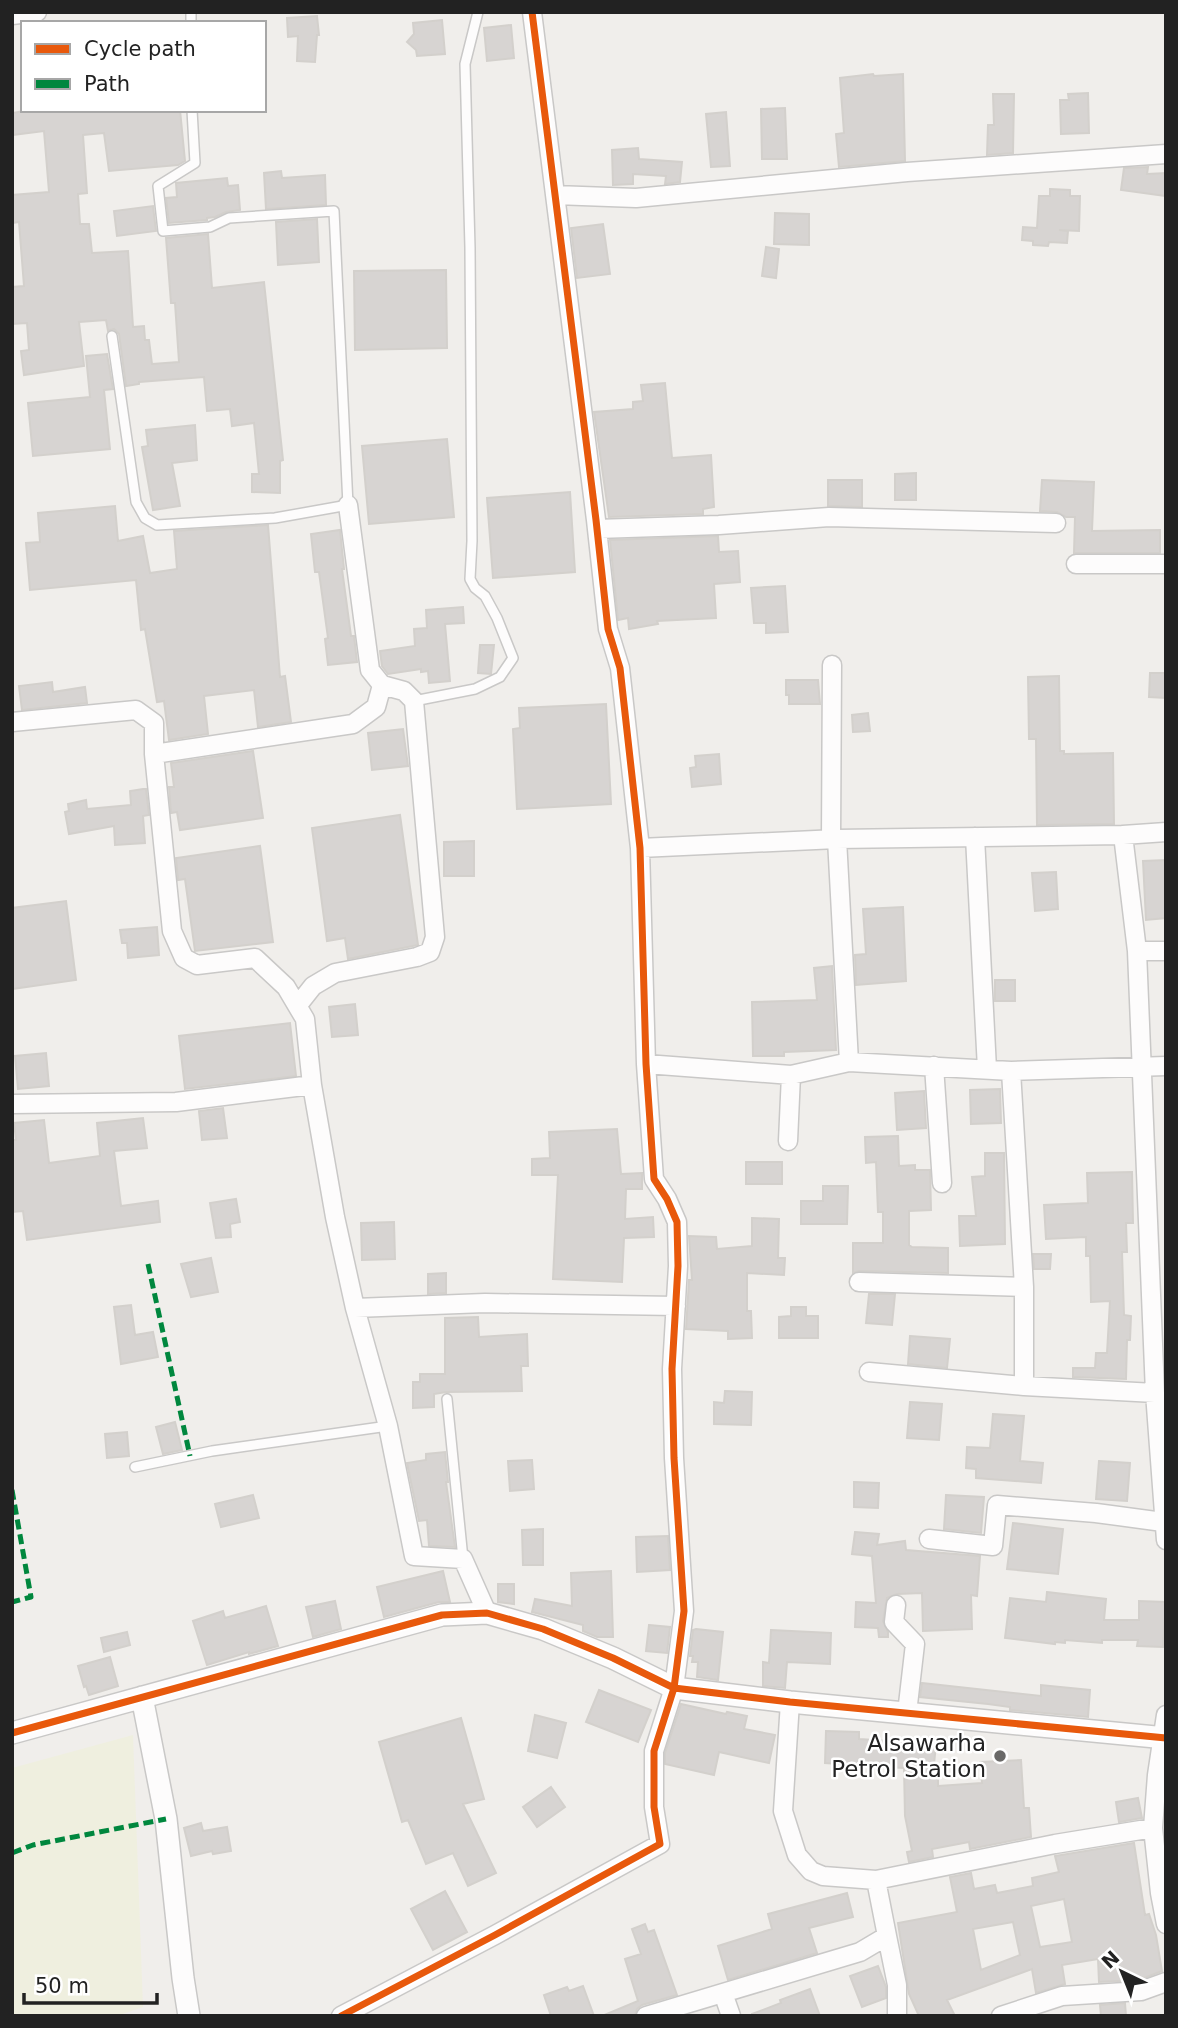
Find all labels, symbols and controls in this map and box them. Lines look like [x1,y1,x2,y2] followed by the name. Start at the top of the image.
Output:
[21,21,266,112] legend
[84,37,196,61] text: Cycle path
[84,72,130,96] text: Path
[831,1730,986,1782] place label: Alsawarha Petrol Station
[992,1748,1008,1764] marker: Alsawarha Petrol Station
[1087,1937,1157,2007] north arrow
[1097,1946,1124,1973] text: N
[24,1962,158,2006] scale bar
[35,1974,89,1998] text: 50 m

